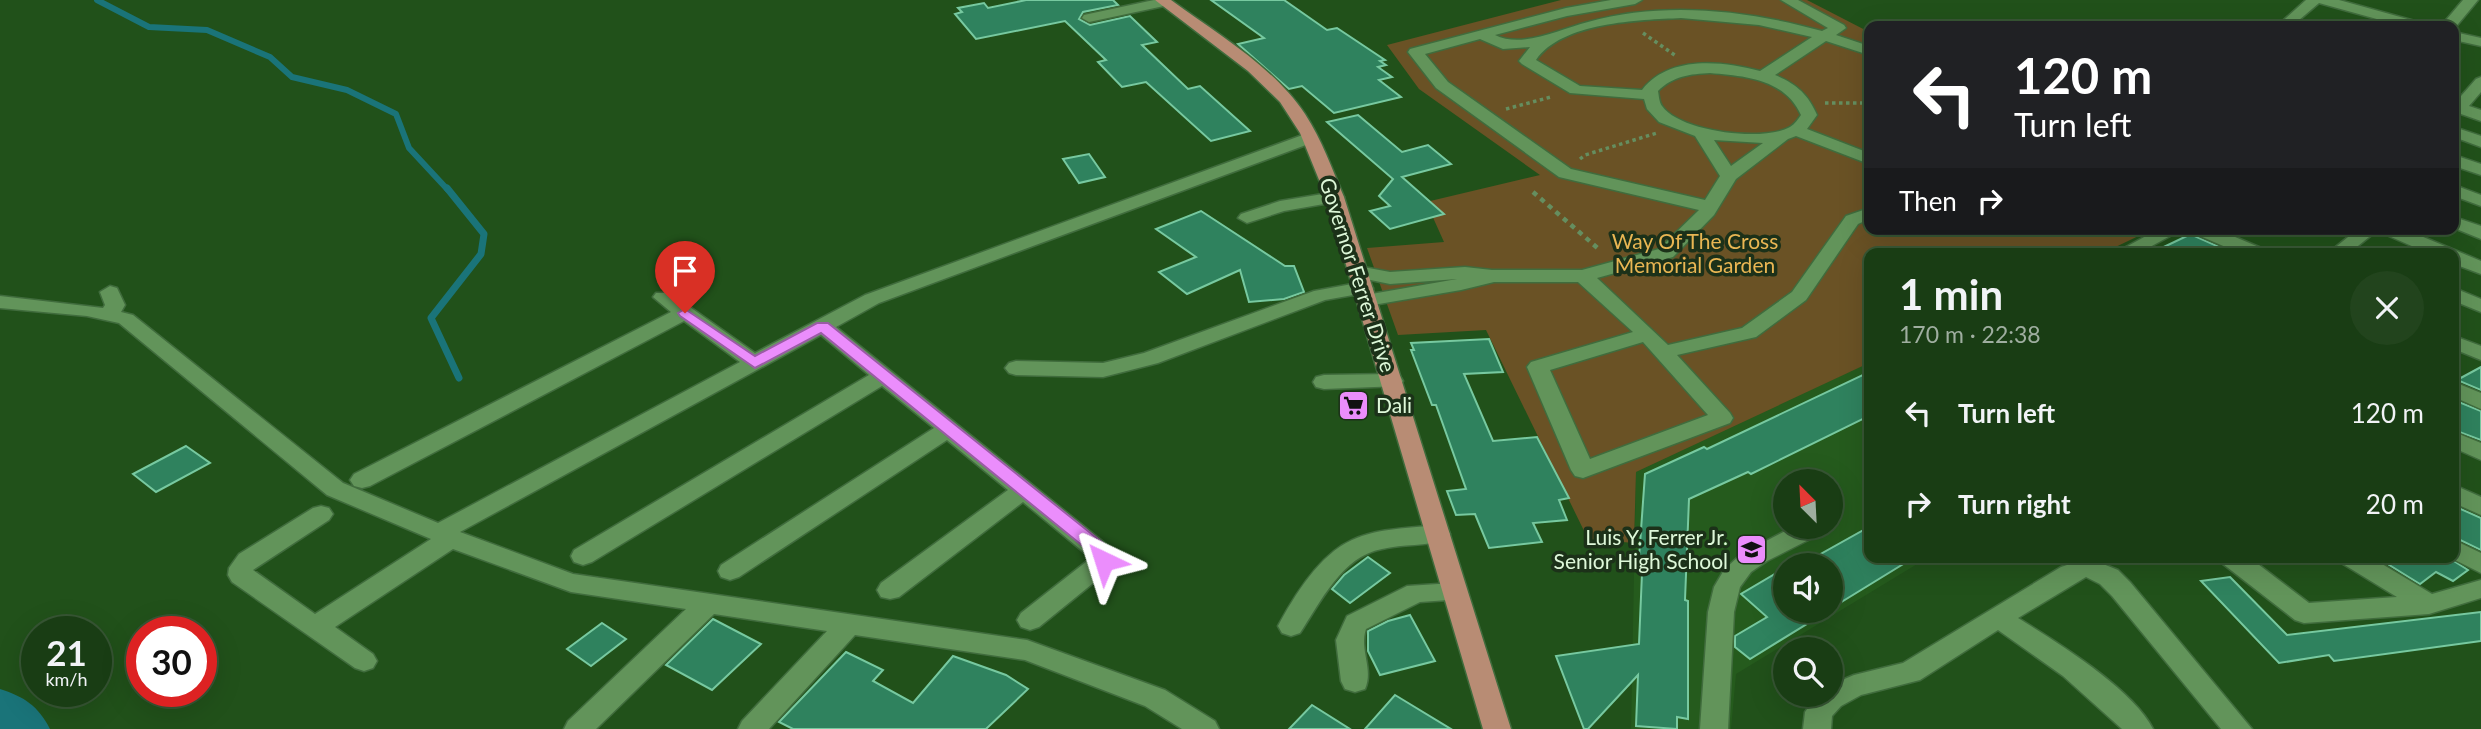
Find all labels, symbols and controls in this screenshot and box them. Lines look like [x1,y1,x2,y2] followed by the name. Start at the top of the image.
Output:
[2014,46,2152,104] text: 120 m
[1899,49,1990,140] icon: left
[2014,105,2131,144] text: Turn left
[1315,174,1402,375] street label: Governor Ferrer Drive
[1971,182,2009,220] icon: right
[1899,185,1957,217] text: Then
[1612,228,1778,277] park label: Way Of The Cross Memorial Garden
[655,241,715,313] pin
[666,252,704,290] icon: arrive
[1899,269,2003,319] text: 1 min
[2350,271,2424,345] button: close
[1899,320,2041,348] text: 170 m · 22:38
[1336,389,1370,423] supermarket icon: Dali
[1376,392,1412,417] place label: Dali
[1899,394,1937,432] icon: left
[1958,397,2055,429] text: Turn left
[2351,397,2424,429] text: 120 m
[1773,469,1843,539] north arrow
[1773,469,1843,707] map controls
[1899,485,1937,523] icon: right
[1958,488,2071,520] text: Turn right
[2366,488,2424,520] text: 20 m
[1067,524,1141,598] position arrow
[1554,524,1728,573] place label: Luis Y. Ferrer Jr. Senior High School
[1734,533,1768,567] school or university icon: Luis Y. Ferrer Jr. Senior High School
[1773,553,1843,623] button: sound
[126,616,217,707] speed limit sign: 30
[46,631,87,673] text: 21
[1773,637,1843,707] button: search
[45,668,88,690] text: km/h

